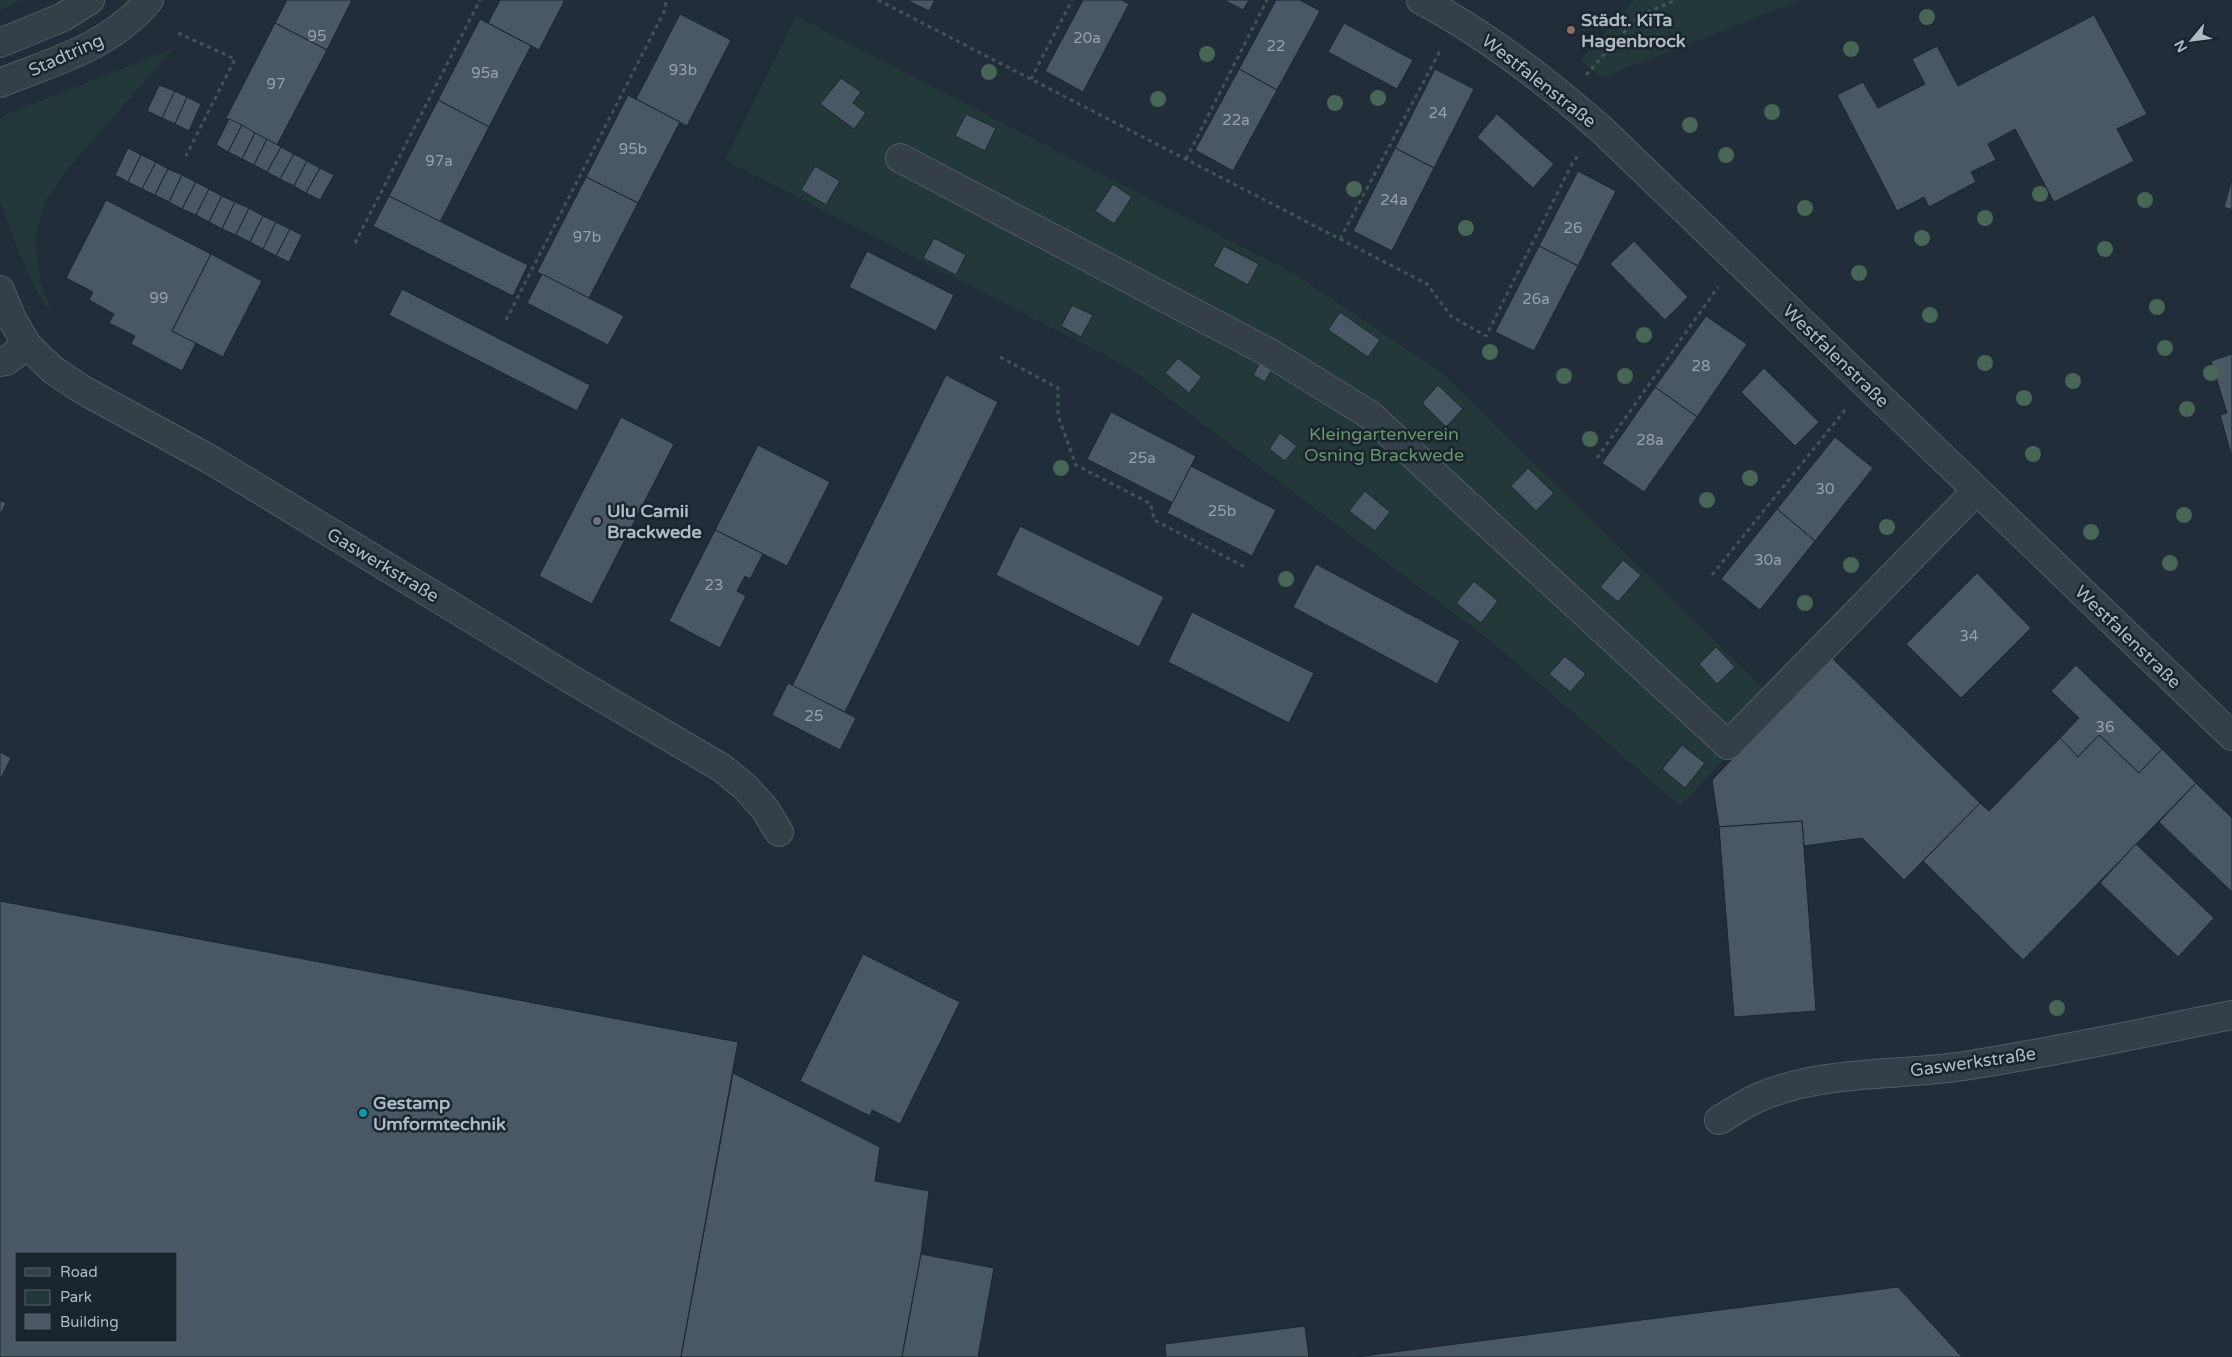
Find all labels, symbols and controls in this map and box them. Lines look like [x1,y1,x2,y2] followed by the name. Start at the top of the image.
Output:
[1581,9,1686,52] place label: Städt. KiTa Hagenbrock
[2167,15,2217,65] north arrow
[1565,24,1577,36] marker: Städt. KiTa Hagenbrock
[308,27,326,45] house number: 95
[25,29,107,81] street label: Stadtring
[1073,29,1101,47] house number: 20a
[1477,30,1601,132] street label: Westfalenstraße
[1267,37,1285,55] house number: 22
[2171,37,2191,55] text: N
[669,61,697,79] house number: 93b
[471,64,499,82] house number: 95a
[267,75,285,93] house number: 97
[1429,104,1447,122] house number: 24
[1222,111,1250,129] house number: 22a
[619,140,647,158] house number: 95b
[425,152,453,170] house number: 97a
[1380,191,1408,209] house number: 24a
[1564,219,1582,237] house number: 26
[573,228,601,246] house number: 97b
[150,289,168,307] house number: 99
[1522,290,1550,308] house number: 26a
[1778,300,1894,412] street label: Westfalenstraße
[1692,357,1710,375] house number: 28
[1304,423,1464,466] park label: Kleingartenverein Osning Brackwede
[1636,431,1664,449] house number: 28a
[1128,449,1156,467] house number: 25a
[1816,480,1834,498] house number: 30
[607,500,702,543] place label: Ulu Camii Brackwede
[1208,502,1236,520] house number: 25b
[591,515,603,527] marker: Ulu Camii Brackwede
[323,523,443,607] street label: Gaswerkstraße
[1754,551,1782,569] house number: 30a
[705,576,723,594] house number: 23
[2070,581,2186,693] street label: Westfalenstraße
[1960,627,1978,645] house number: 34
[805,707,823,725] house number: 25
[2096,718,2114,736] house number: 36
[1909,1042,2037,1082] street label: Gaswerkstraße
[373,1092,506,1135] place label: Gestamp Umformtechnik
[357,1107,369,1119] marker: Gestamp Umformtechnik
[15,1252,178,1342] legend
[60,1263,98,1281] text: Road
[60,1288,92,1306] text: Park
[60,1313,119,1331] text: Building

